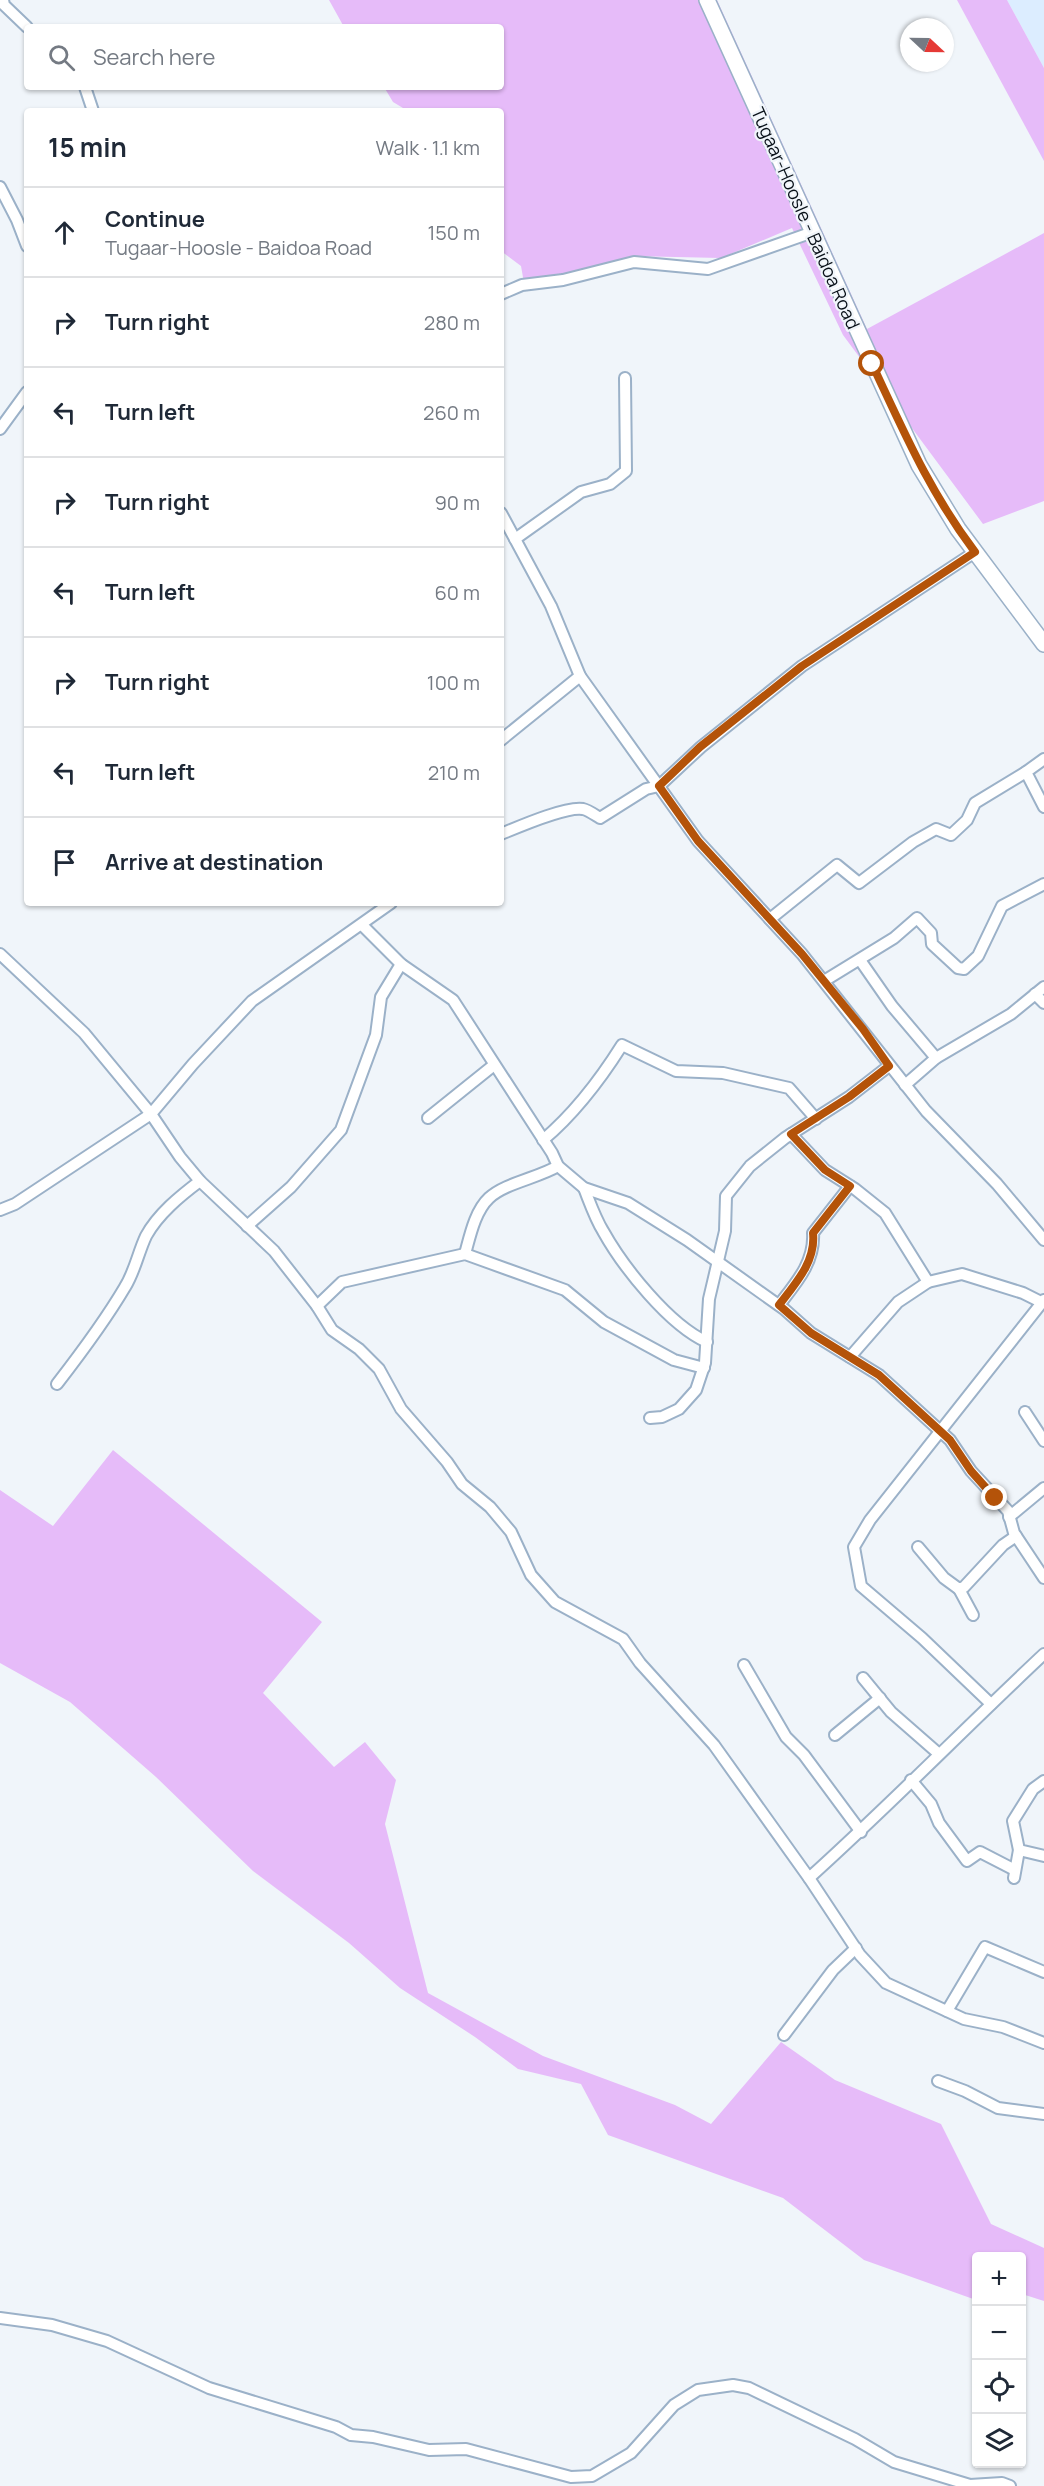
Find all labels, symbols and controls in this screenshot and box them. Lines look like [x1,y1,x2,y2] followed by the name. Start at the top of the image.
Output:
[900,18,954,72] north arrow
[24,24,504,90] search box
[45,41,78,74] icon: search
[93,42,215,72] text: Search here
[746,103,866,333] street label: Tugaar-Hoosle - Baidoa Road
[48,129,127,165] text: 15 min
[376,134,480,161] text: Walk · 1.1 km
[105,204,205,234] text: Continue
[48,216,81,249] icon: ahead
[427,219,480,246] text: 150 m
[105,234,372,261] text: Tugaar-Hoosle - Baidoa Road
[48,306,81,339] icon: right
[105,307,210,337] text: Turn right
[424,309,480,336] text: 280 m
[858,350,884,376] route start
[48,396,81,429] icon: left
[105,397,195,427] text: Turn left
[423,399,480,426] text: 260 m
[48,486,81,519] icon: right
[105,487,210,517] text: Turn right
[434,489,480,516] text: 90 m
[48,576,81,609] icon: left
[105,577,195,607] text: Turn left
[434,579,480,606] text: 60 m
[48,666,81,699] icon: right
[105,667,210,697] text: Turn right
[427,669,480,696] text: 100 m
[48,756,81,789] icon: left
[105,757,195,787] text: Turn left
[428,759,480,786] text: 210 m
[48,846,81,879] icon: arrive
[105,847,323,877] text: Arrive at destination
[981,1484,1007,1510] route end
[972,2252,1026,2468] map controls
[972,2252,1026,2306] button: +
[972,2306,1026,2360] button: −
[972,2360,1026,2414] button: locate
[972,2414,1026,2468] button: layers

